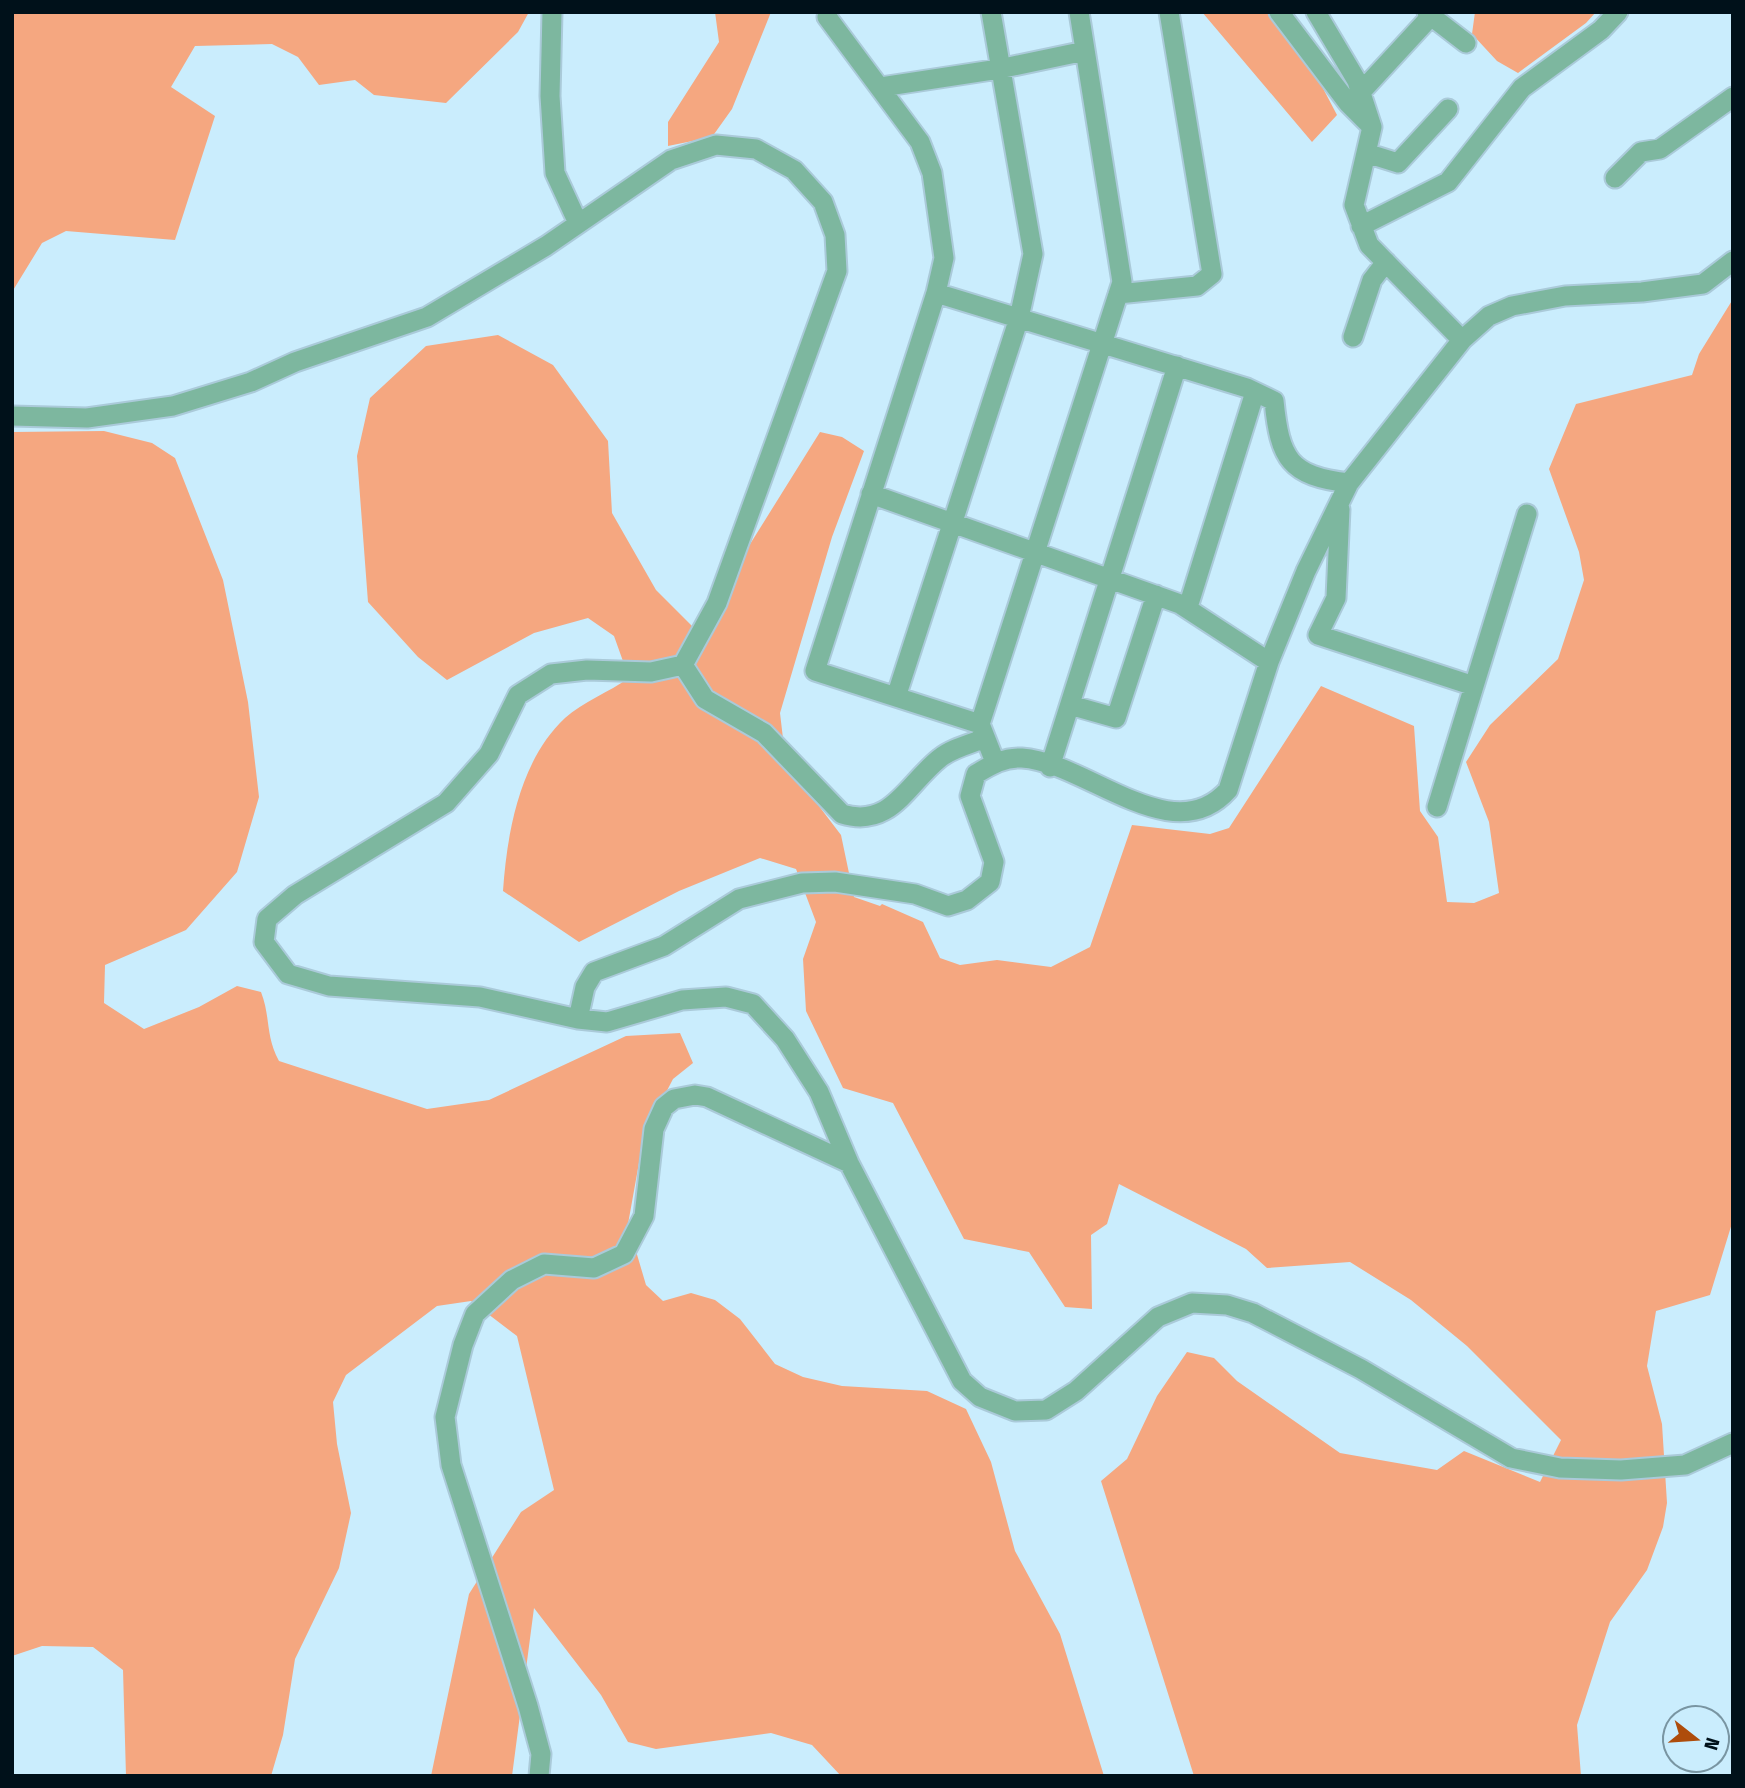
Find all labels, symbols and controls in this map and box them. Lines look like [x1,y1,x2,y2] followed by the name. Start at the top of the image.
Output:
[1661,1704,1731,1774] north arrow
[1699,1735,1724,1753] text: N

